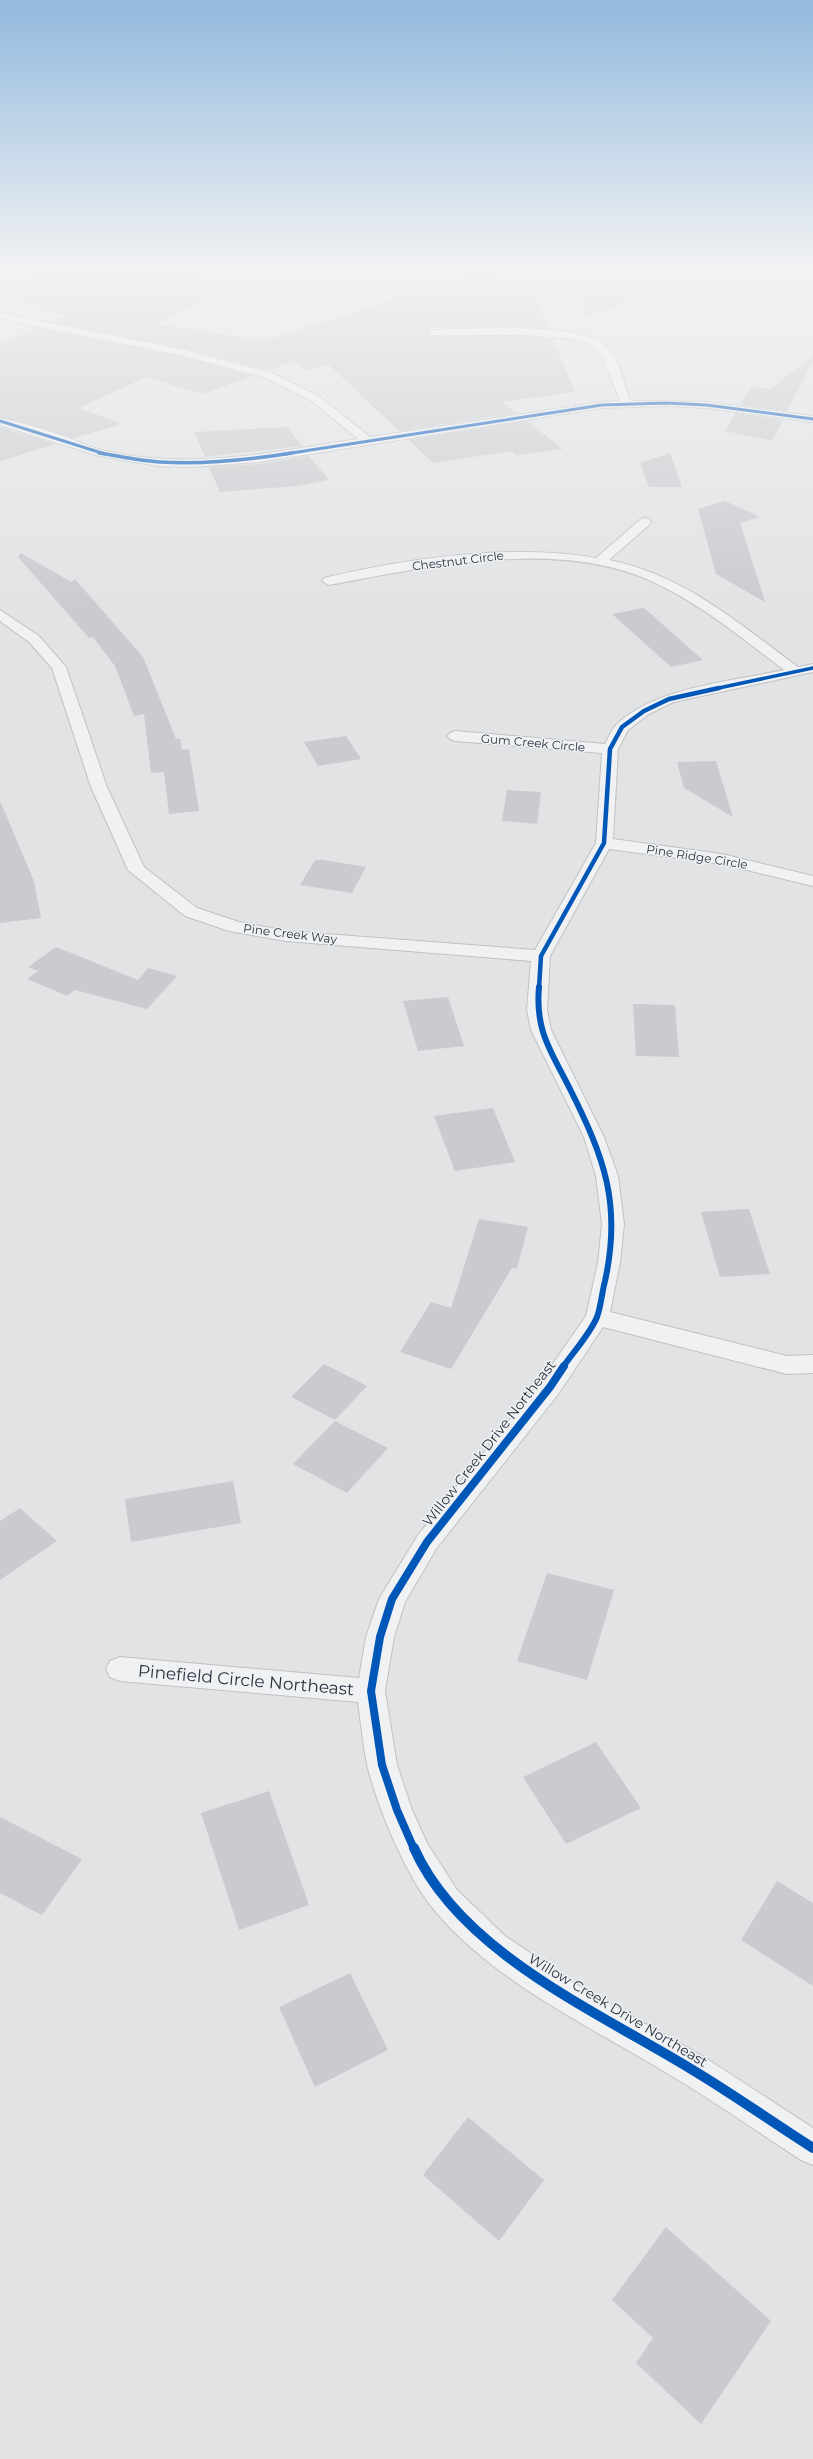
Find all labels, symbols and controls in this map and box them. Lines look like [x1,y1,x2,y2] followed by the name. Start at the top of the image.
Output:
[411,547,505,574] street label: Chestnut Circle
[480,730,586,755] street label: Gum Creek Circle
[645,841,749,872] street label: Pine Ridge Circle
[242,920,338,947] street label: Pine Creek Way
[419,1356,560,1530] street label: Willow Creek Drive Northeast
[137,1661,355,1699] street label: Pinefield Circle Northeast
[525,1949,711,2071] street label: Willow Creek Drive Northeast

